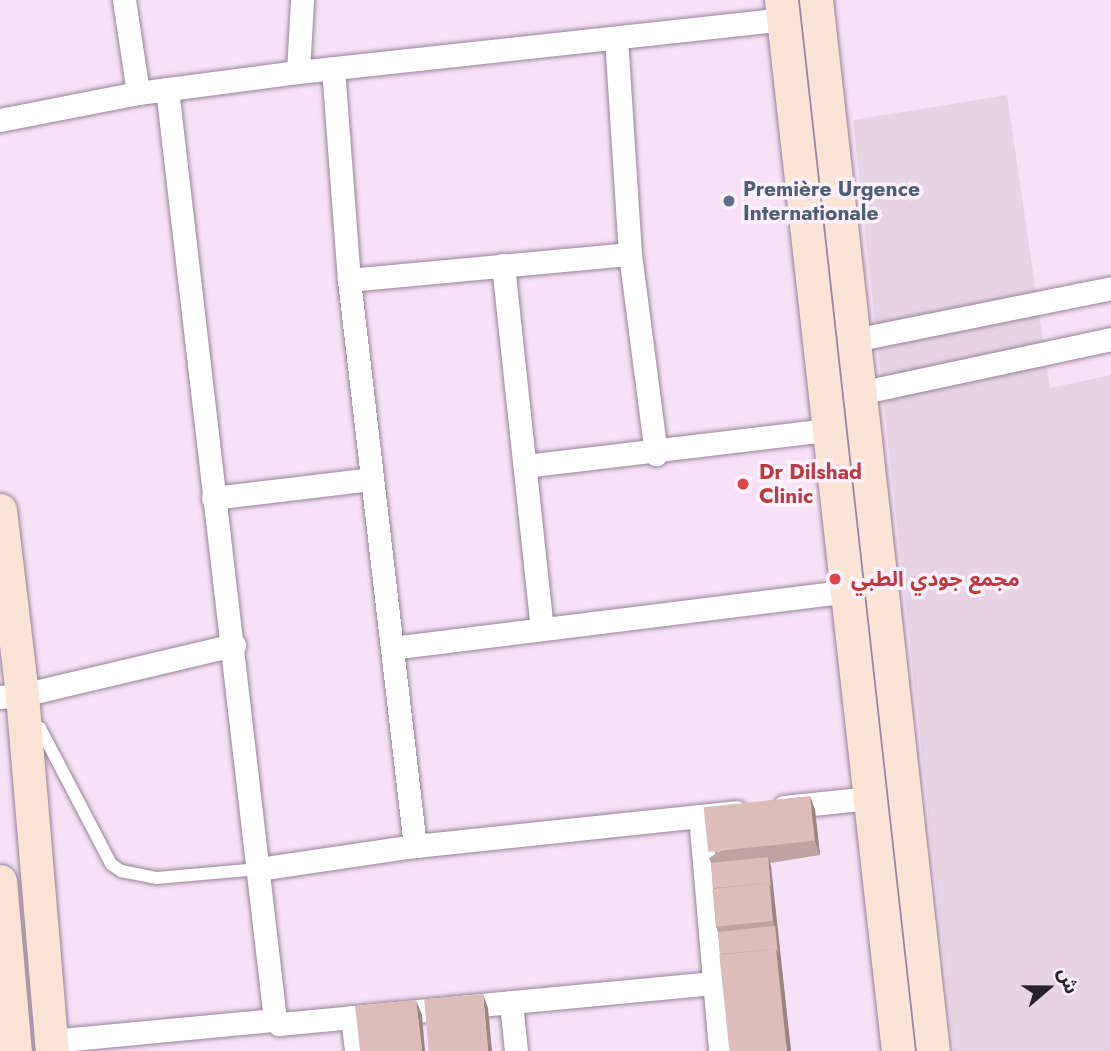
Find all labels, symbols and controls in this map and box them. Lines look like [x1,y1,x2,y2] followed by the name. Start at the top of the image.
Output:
[743,176,920,226] place label: Première Urgence Internationale
[721,193,737,209] marker: Première Urgence Internationale
[759,459,862,509] place label: Dr Dilshad Clinic
[733,474,753,494] marker: Dr Dilshad Clinic
[851,566,1020,592] place label: مجمع جودي الطبي
[825,569,845,589] marker: مجمع جودي الطبي
[1013,953,1083,1023] north arrow
[1051,964,1085,997] text: ش

